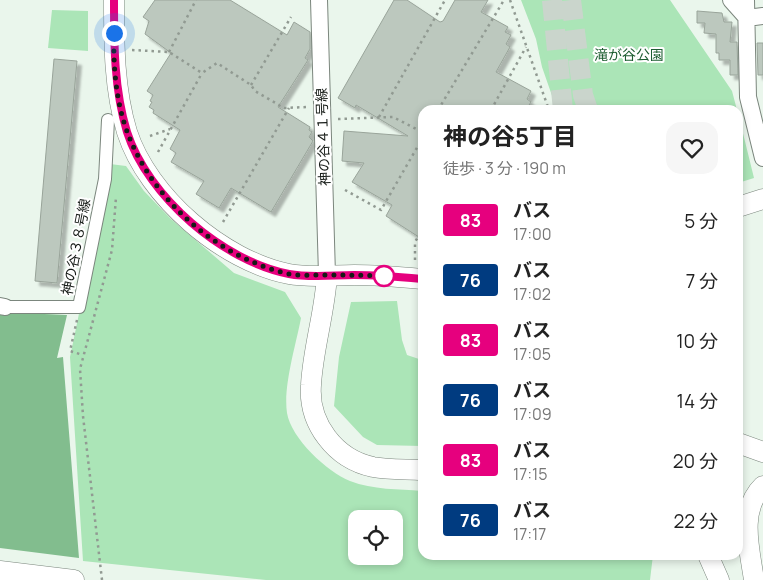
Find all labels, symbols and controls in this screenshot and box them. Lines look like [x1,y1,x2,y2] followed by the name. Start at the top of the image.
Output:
[102,21,127,46] your location
[594,45,664,64] park label: 滝が谷公園
[311,88,334,186] street label: 神の谷４１号線
[443,119,577,152] text: 神の谷5丁目
[666,122,718,174] button: heart
[443,157,566,179] text: 徒歩 · 3 分 · 190 m
[57,197,94,297] street label: 神の谷３８号線
[513,197,551,223] text: バス
[460,208,481,232] text: 83
[684,208,718,234] text: 5 分
[513,223,552,245] text: 17:00
[513,257,551,283] text: バス
[373,265,395,287] unlabelled marker
[460,268,481,292] text: 76
[686,268,718,294] text: 7 分
[513,283,551,305] text: 17:02
[513,317,551,343] text: バス
[460,328,481,352] text: 83
[676,328,718,354] text: 10 分
[513,343,551,365] text: 17:05
[513,377,551,403] text: バス
[460,388,481,412] text: 76
[677,388,718,414] text: 14 分
[513,403,552,425] text: 17:09
[513,437,551,463] text: バス
[460,448,481,472] text: 83
[673,448,718,474] text: 20 分
[513,463,548,485] text: 17:15
[513,497,551,523] text: バス
[460,508,481,532] text: 76
[674,508,718,534] text: 22 分
[348,510,403,565] map controls
[348,510,403,565] button: locate
[513,523,546,545] text: 17:17

